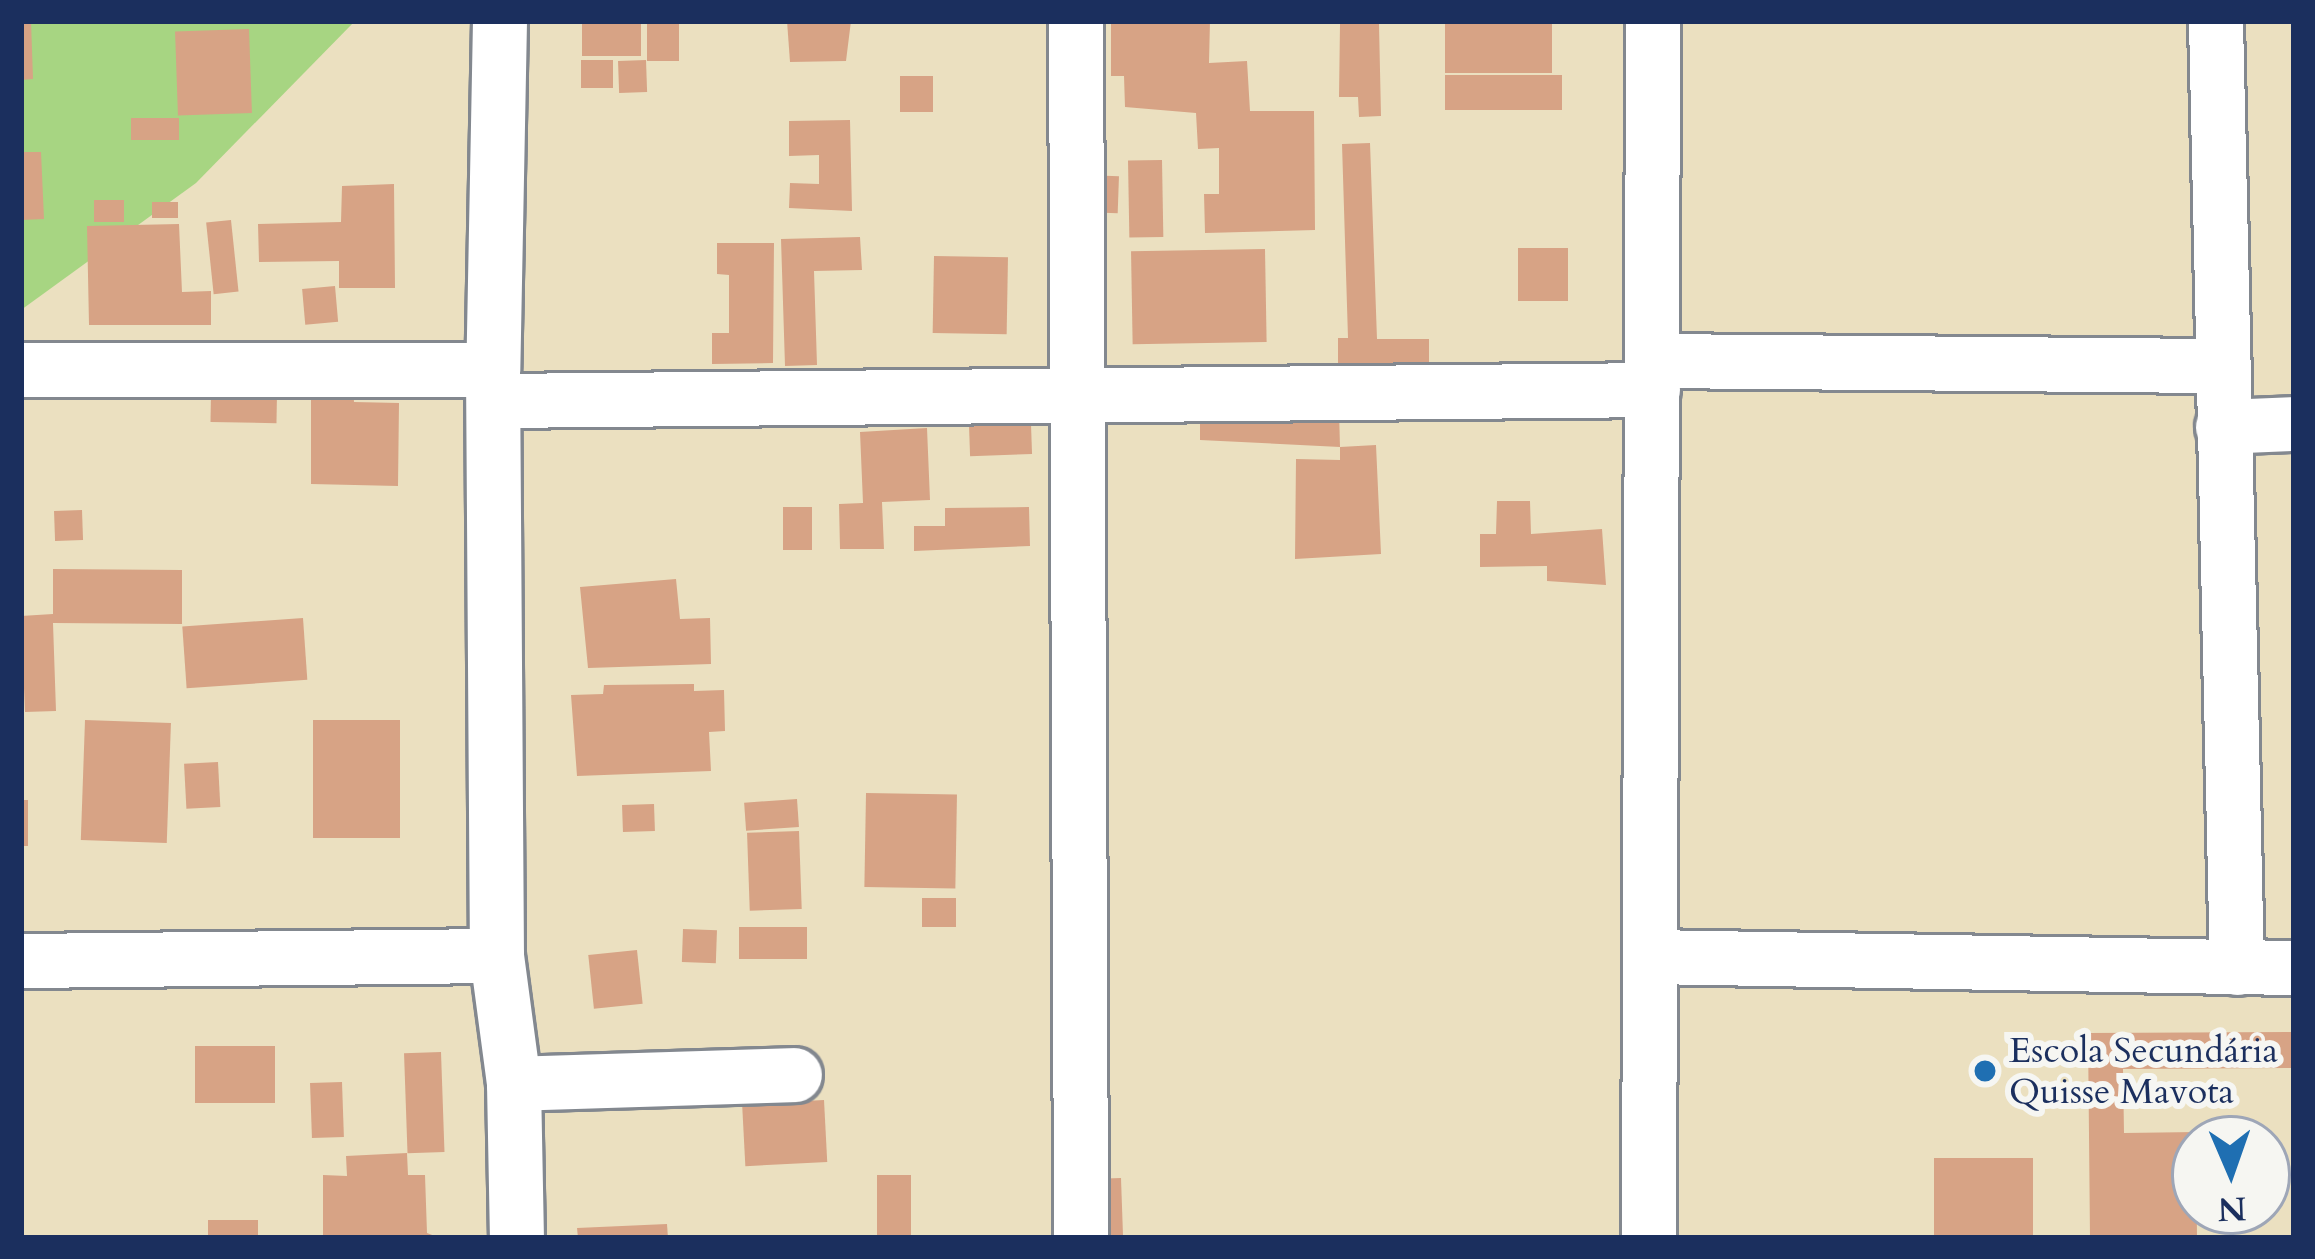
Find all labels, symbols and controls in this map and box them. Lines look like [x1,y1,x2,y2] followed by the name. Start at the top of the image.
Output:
[2009,1028,2278,1113] place label: Escola Secundária Quisse Mavota
[1972,1058,1998,1084] marker: Escola Secundária Quisse Mavota
[2171,1115,2291,1235] north arrow
[2217,1185,2247,1231] text: N

